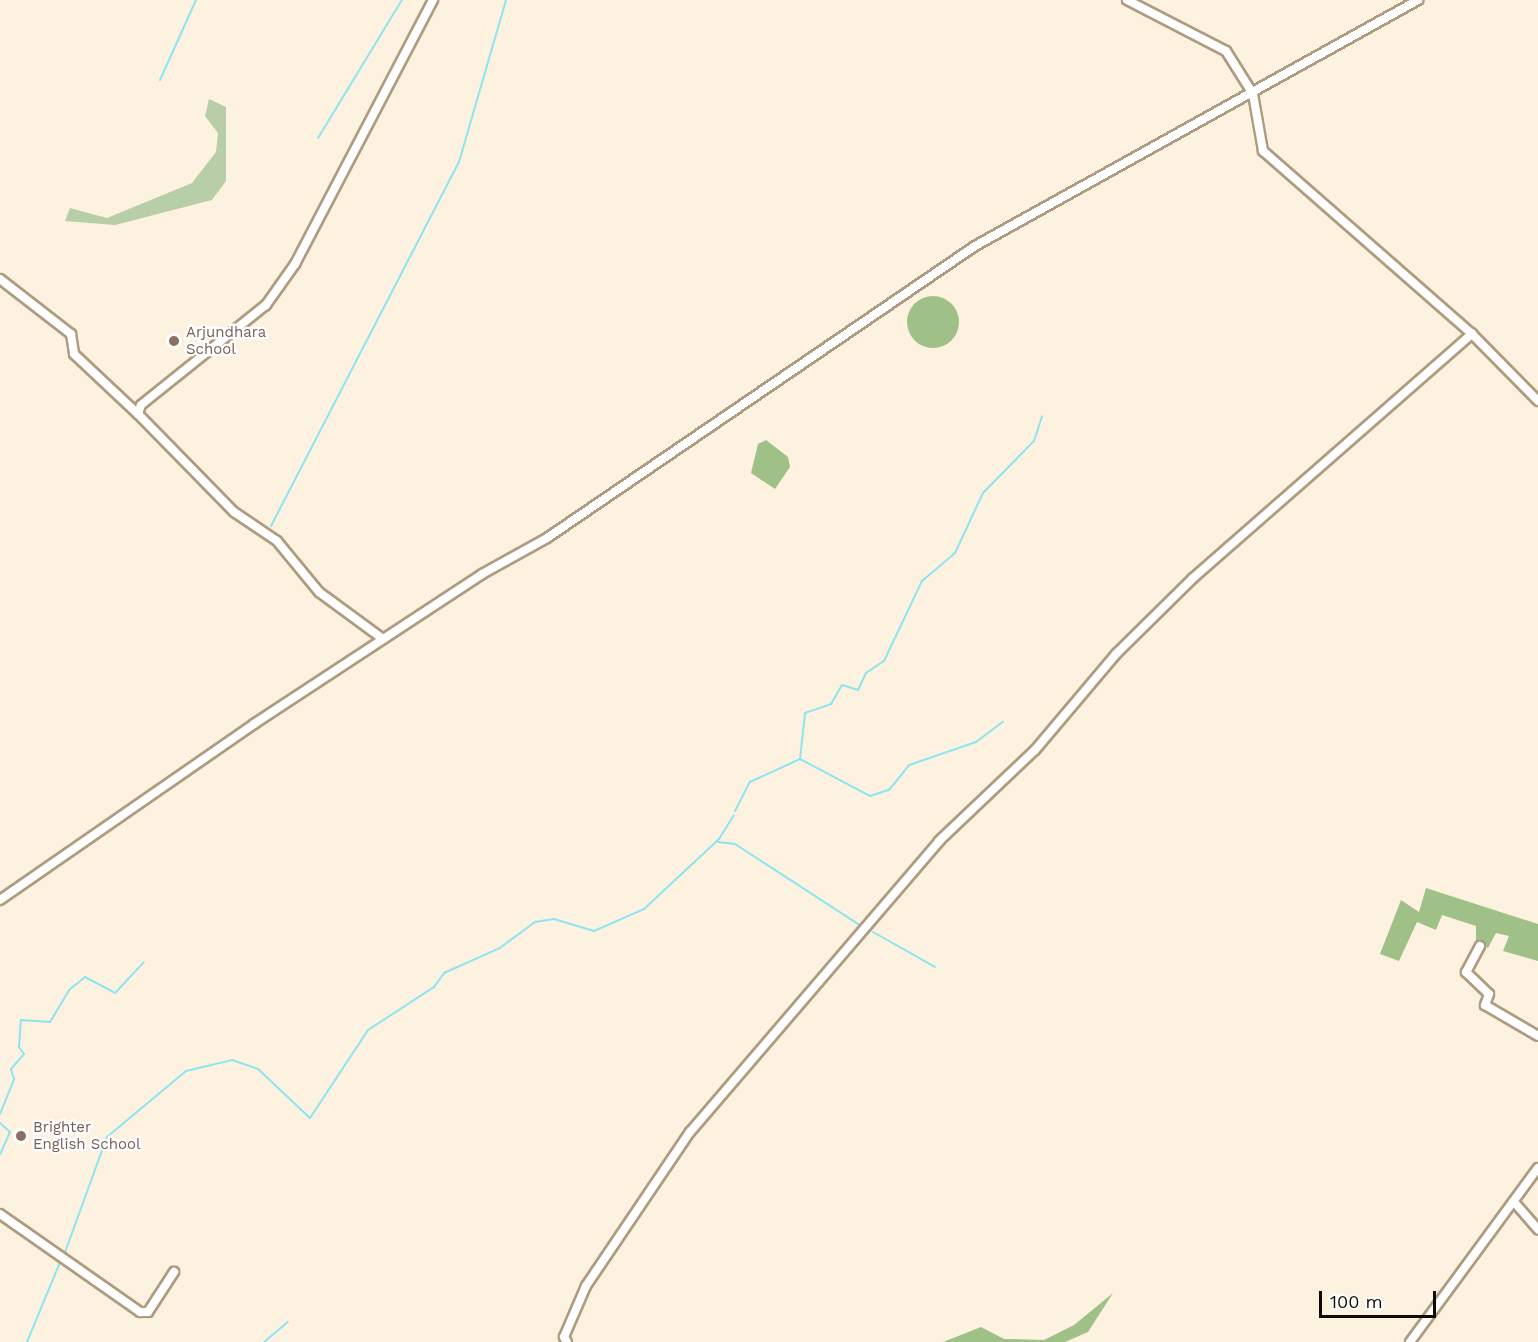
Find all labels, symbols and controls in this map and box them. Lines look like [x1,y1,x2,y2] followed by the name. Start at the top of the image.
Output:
[186,323,266,358] place label: Arjundhara School
[167,334,181,348] marker: Arjundhara School
[33,1118,141,1153] place label: Brighter English School
[14,1129,28,1143] marker: Brighter English School
[1322,1279,1439,1317] scale bar
[1330,1291,1383,1312] text: 100 m

